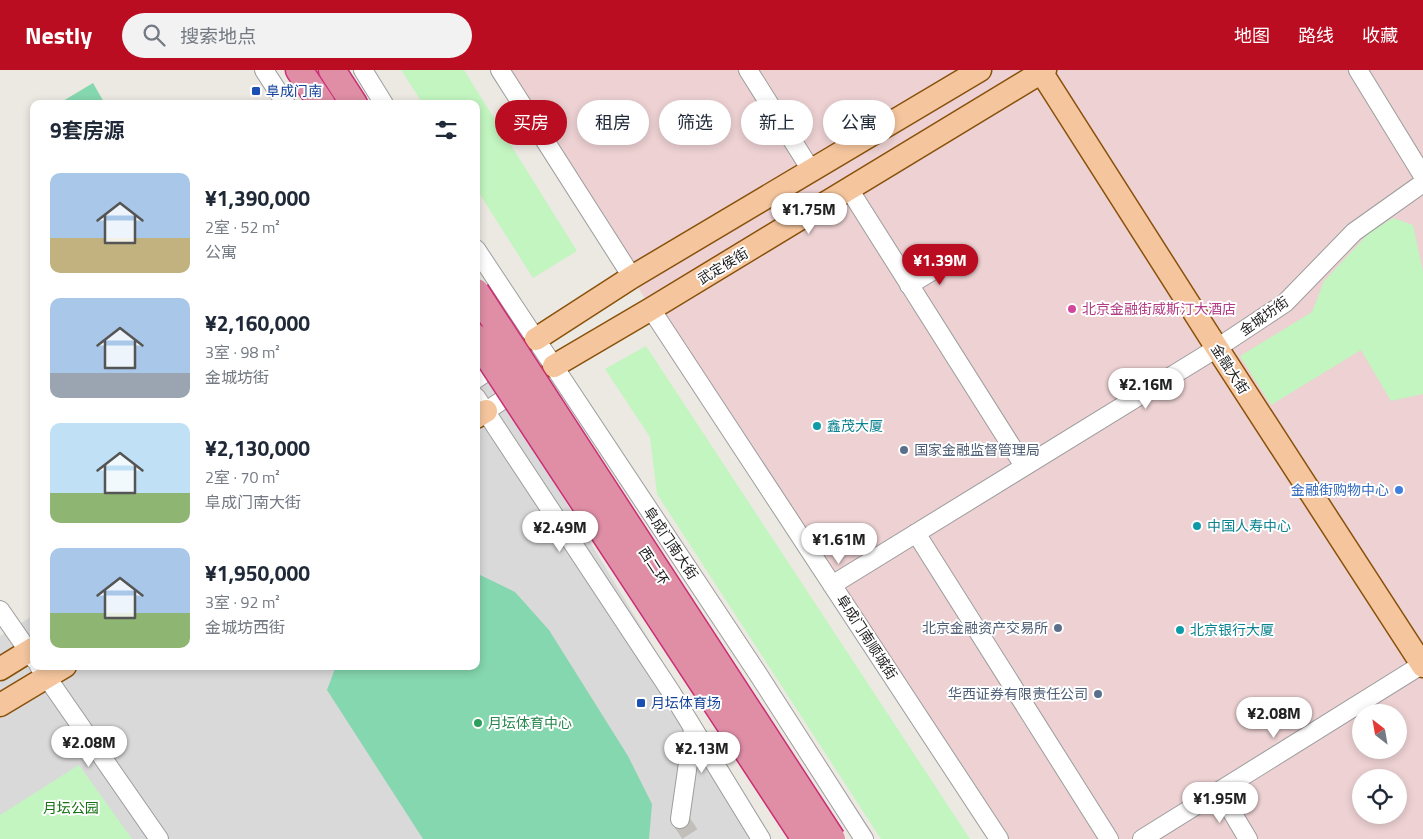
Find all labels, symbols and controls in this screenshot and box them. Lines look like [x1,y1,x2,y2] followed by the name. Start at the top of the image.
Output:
[122,13,472,58] search box
[25,17,92,53] text: Nestly
[140,21,168,49] icon: search
[180,21,256,50] text: 搜索地点
[1234,22,1270,49] text: 地图
[1298,22,1334,49] text: 路线
[1362,22,1398,49] text: 收藏
[266,80,322,101] place label: 阜成门南
[250,85,262,97] marker: 阜成门南
[495,100,567,145] chip: 买房
[577,100,649,145] chip: 租房
[659,100,731,145] chip: 筛选
[741,100,813,145] chip: 新上
[823,100,895,145] chip: 公寓
[50,114,125,146] text: 9套房源
[432,116,460,144] icon: filters
[205,182,310,214] text: ¥1,390,000
[768,192,850,235] pin: ¥1.75M
[90,193,150,253] icon: home
[782,197,836,221] text: ¥1.75M
[205,215,280,239] text: 2室 · 52 m²
[205,240,237,264] text: 公寓
[693,242,752,289] street label: 武定侯街
[899,244,981,286] pin: ¥1.39M
[913,248,967,272] text: ¥1.39M
[1235,291,1293,340] street label: 金城坊街
[1082,298,1236,319] place label: 北京金融街威斯汀大酒店
[1066,303,1078,315] marker: 北京金融街威斯汀大酒店
[205,307,310,339] text: ¥2,160,000
[90,318,150,378] icon: home
[205,340,280,364] text: 3室 · 98 m²
[1206,340,1254,398] street label: 金融大街
[205,365,269,389] text: 金城坊街
[1105,368,1187,410] pin: ¥2.16M
[1119,372,1173,396] text: ¥2.16M
[827,415,883,436] place label: 鑫茂大厦
[811,420,823,432] marker: 鑫茂大厦
[205,432,310,464] text: ¥2,130,000
[914,439,1040,460] place label: 国家金融监督管理局
[90,443,150,503] icon: home
[898,444,910,456] marker: 国家金融监督管理局
[205,465,280,489] text: 2室 · 70 m²
[1291,479,1389,500] place label: 金融街购物中心
[1393,484,1405,496] marker: 金融街购物中心
[205,490,301,514] text: 阜成门南大街
[639,502,704,583] street label: 阜成门南大街
[519,510,601,553] pin: ¥2.49M
[533,515,587,539] text: ¥2.49M
[1207,515,1291,536] place label: 中国人寿中心
[1191,520,1203,532] marker: 中国人寿中心
[798,522,880,565] pin: ¥1.61M
[812,527,866,551] text: ¥1.61M
[634,542,675,589] street label: 西二环
[205,557,310,589] text: ¥1,950,000
[90,568,150,628] icon: home
[205,590,280,614] text: 3室 · 92 m²
[832,590,903,684] street label: 阜成门南顺城街
[205,615,285,639] text: 金城坊西街
[922,617,1048,638] place label: 北京金融资产交易所
[1190,619,1274,640] place label: 北京银行大厦
[1052,622,1064,634] marker: 北京金融资产交易所
[1174,624,1186,636] marker: 北京银行大厦
[948,683,1088,704] place label: 华西证券有限责任公司
[1092,688,1104,700] marker: 华西证券有限责任公司
[651,692,721,713] place label: 月坛体育场
[1233,696,1315,739] pin: ¥2.08M
[635,697,647,709] marker: 月坛体育场
[1247,701,1301,725] text: ¥2.08M
[1352,704,1408,759] north arrow
[1352,704,1407,824] map controls
[488,712,572,733] place label: 月坛体育中心
[472,717,484,729] marker: 月坛体育中心
[48,726,130,768] pin: ¥2.08M
[62,730,116,754] text: ¥2.08M
[661,732,743,774] pin: ¥2.13M
[675,736,729,760] text: ¥2.13M
[1352,769,1407,824] button: locate
[1179,782,1261,824] pin: ¥1.95M
[1193,786,1247,810] text: ¥1.95M
[43,797,99,818] park label: 月坛公园

